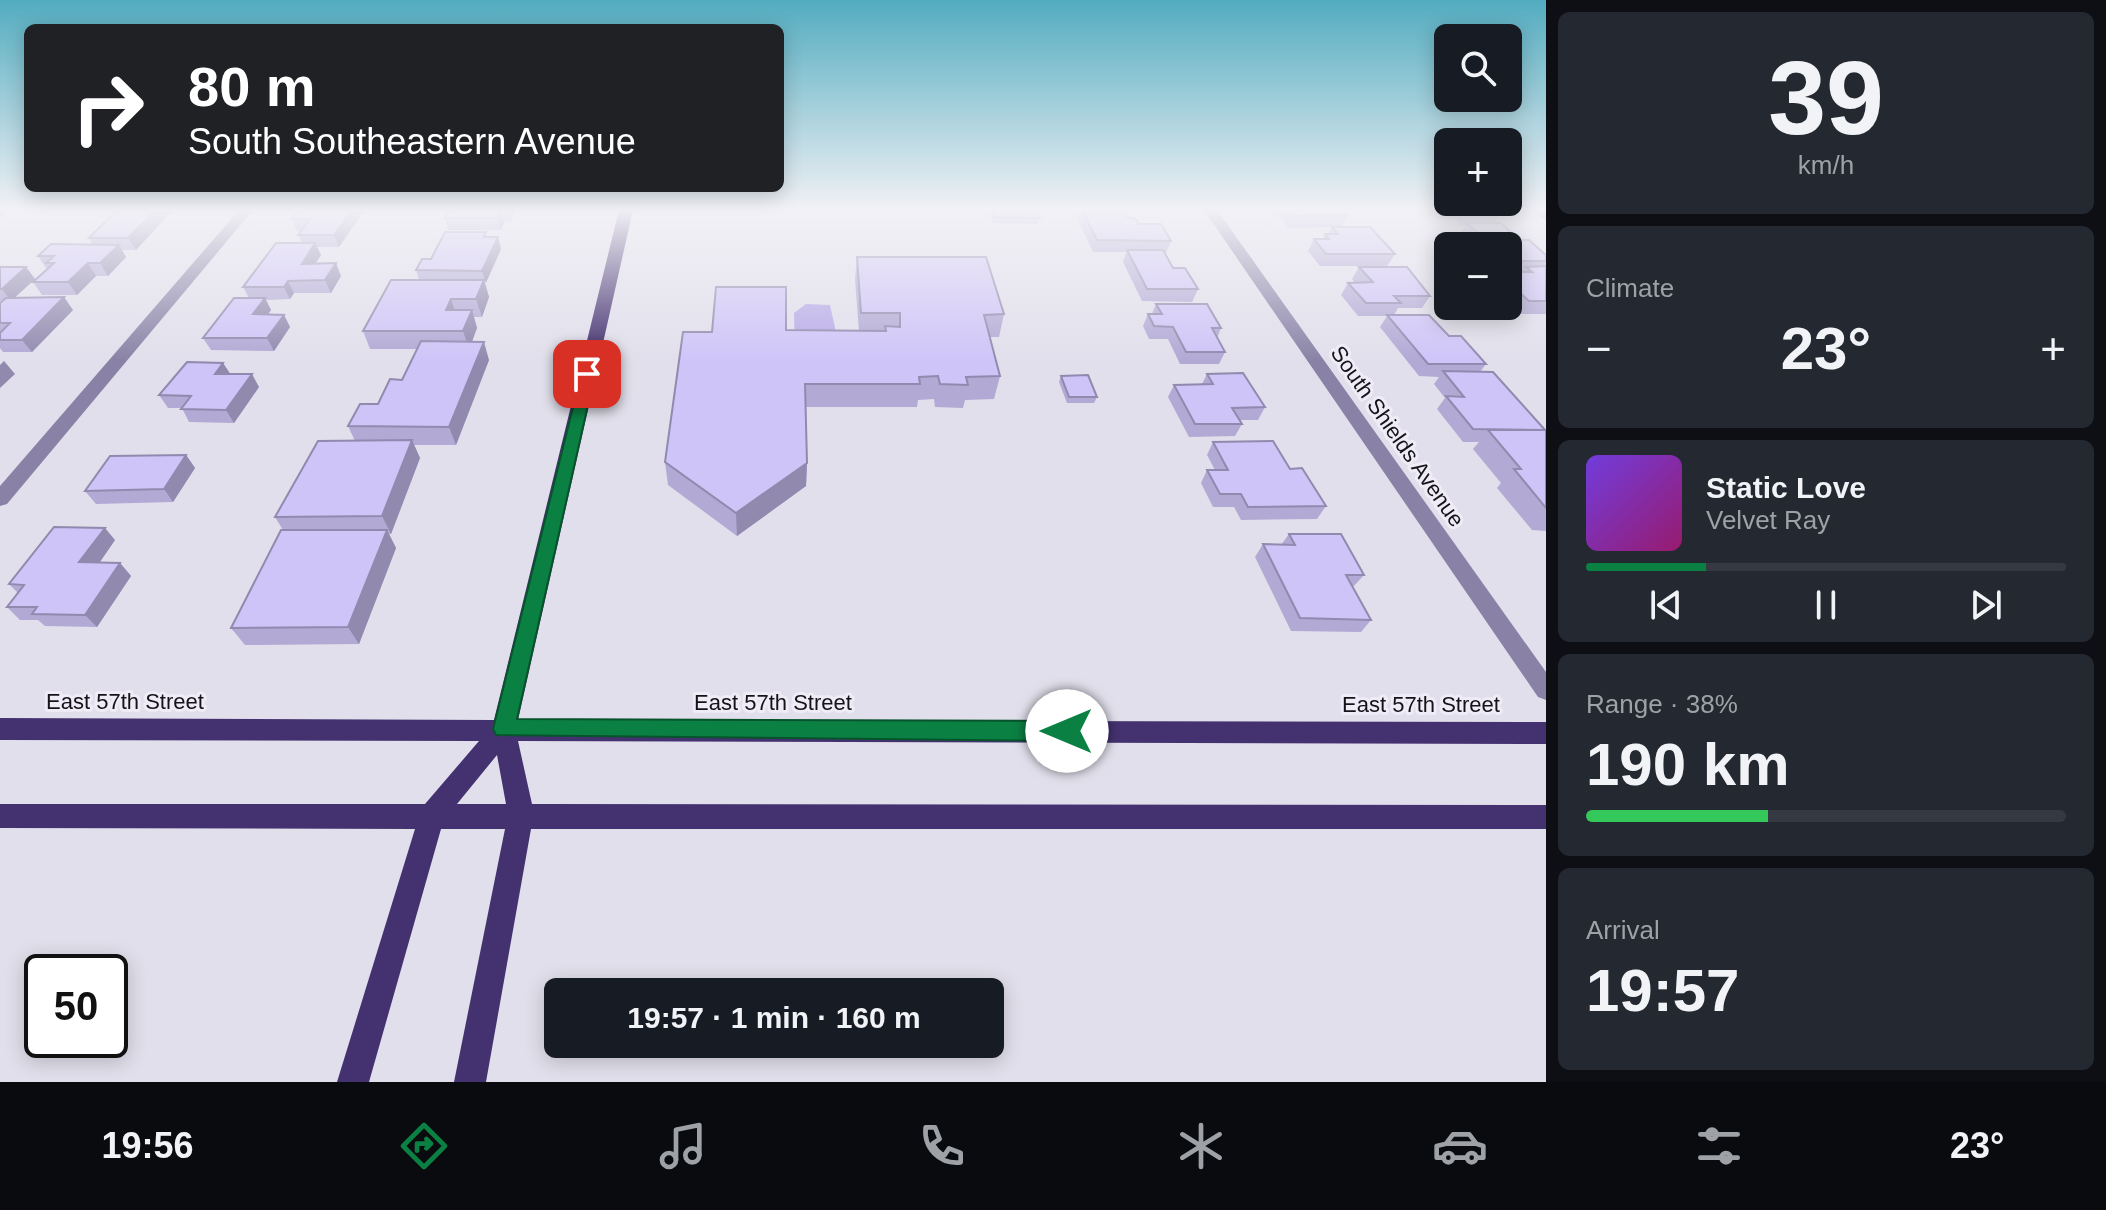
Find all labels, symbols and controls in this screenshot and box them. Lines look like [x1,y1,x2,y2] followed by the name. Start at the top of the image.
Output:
[1434,24,1522,320] map controls
[1434,24,1522,112] button: search
[1768,40,1884,156] text: 39
[188,55,316,118] text: 80 m
[56,56,160,160] icon: right
[188,121,636,162] text: South Southeastern Avenue
[1434,128,1522,216] button: +
[1798,150,1854,180] text: km/h
[1434,232,1522,320] button: −
[1586,273,1674,303] text: Climate
[1781,315,1871,382] text: 23°
[1586,324,1612,373] text: −
[2040,324,2066,373] text: +
[553,340,621,408] pin
[1326,341,1469,531] street label: South Shields Avenue
[565,352,609,396] icon: arrive
[1706,471,1866,504] text: Static Love
[1706,505,1830,535] text: Velvet Ray
[1644,583,1688,627] icon: previous
[1804,583,1848,627] icon: pause
[1964,583,2008,627] icon: next
[46,689,204,714] street label: East 57th Street
[1025,689,1109,773] position arrow
[1586,689,1738,719] text: Range · 38%
[694,690,852,715] street label: East 57th Street
[1342,692,1500,717] street label: East 57th Street
[1586,731,1790,798] text: 190 km
[1586,915,1660,945] text: Arrival
[24,954,128,1058] speed limit sign: 50
[1586,957,1739,1024] text: 19:57
[627,1001,921,1034] text: 19:57 · 1 min · 160 m
[396,1118,452,1174] icon: directions
[655,1118,711,1174] icon: music
[914,1118,970,1174] icon: phone
[1173,1118,1229,1174] icon: climate
[1432,1118,1488,1174] icon: car
[1691,1118,1747,1174] icon: filters
[101,1125,194,1166] text: 19:56
[1950,1125,2004,1166] text: 23°

